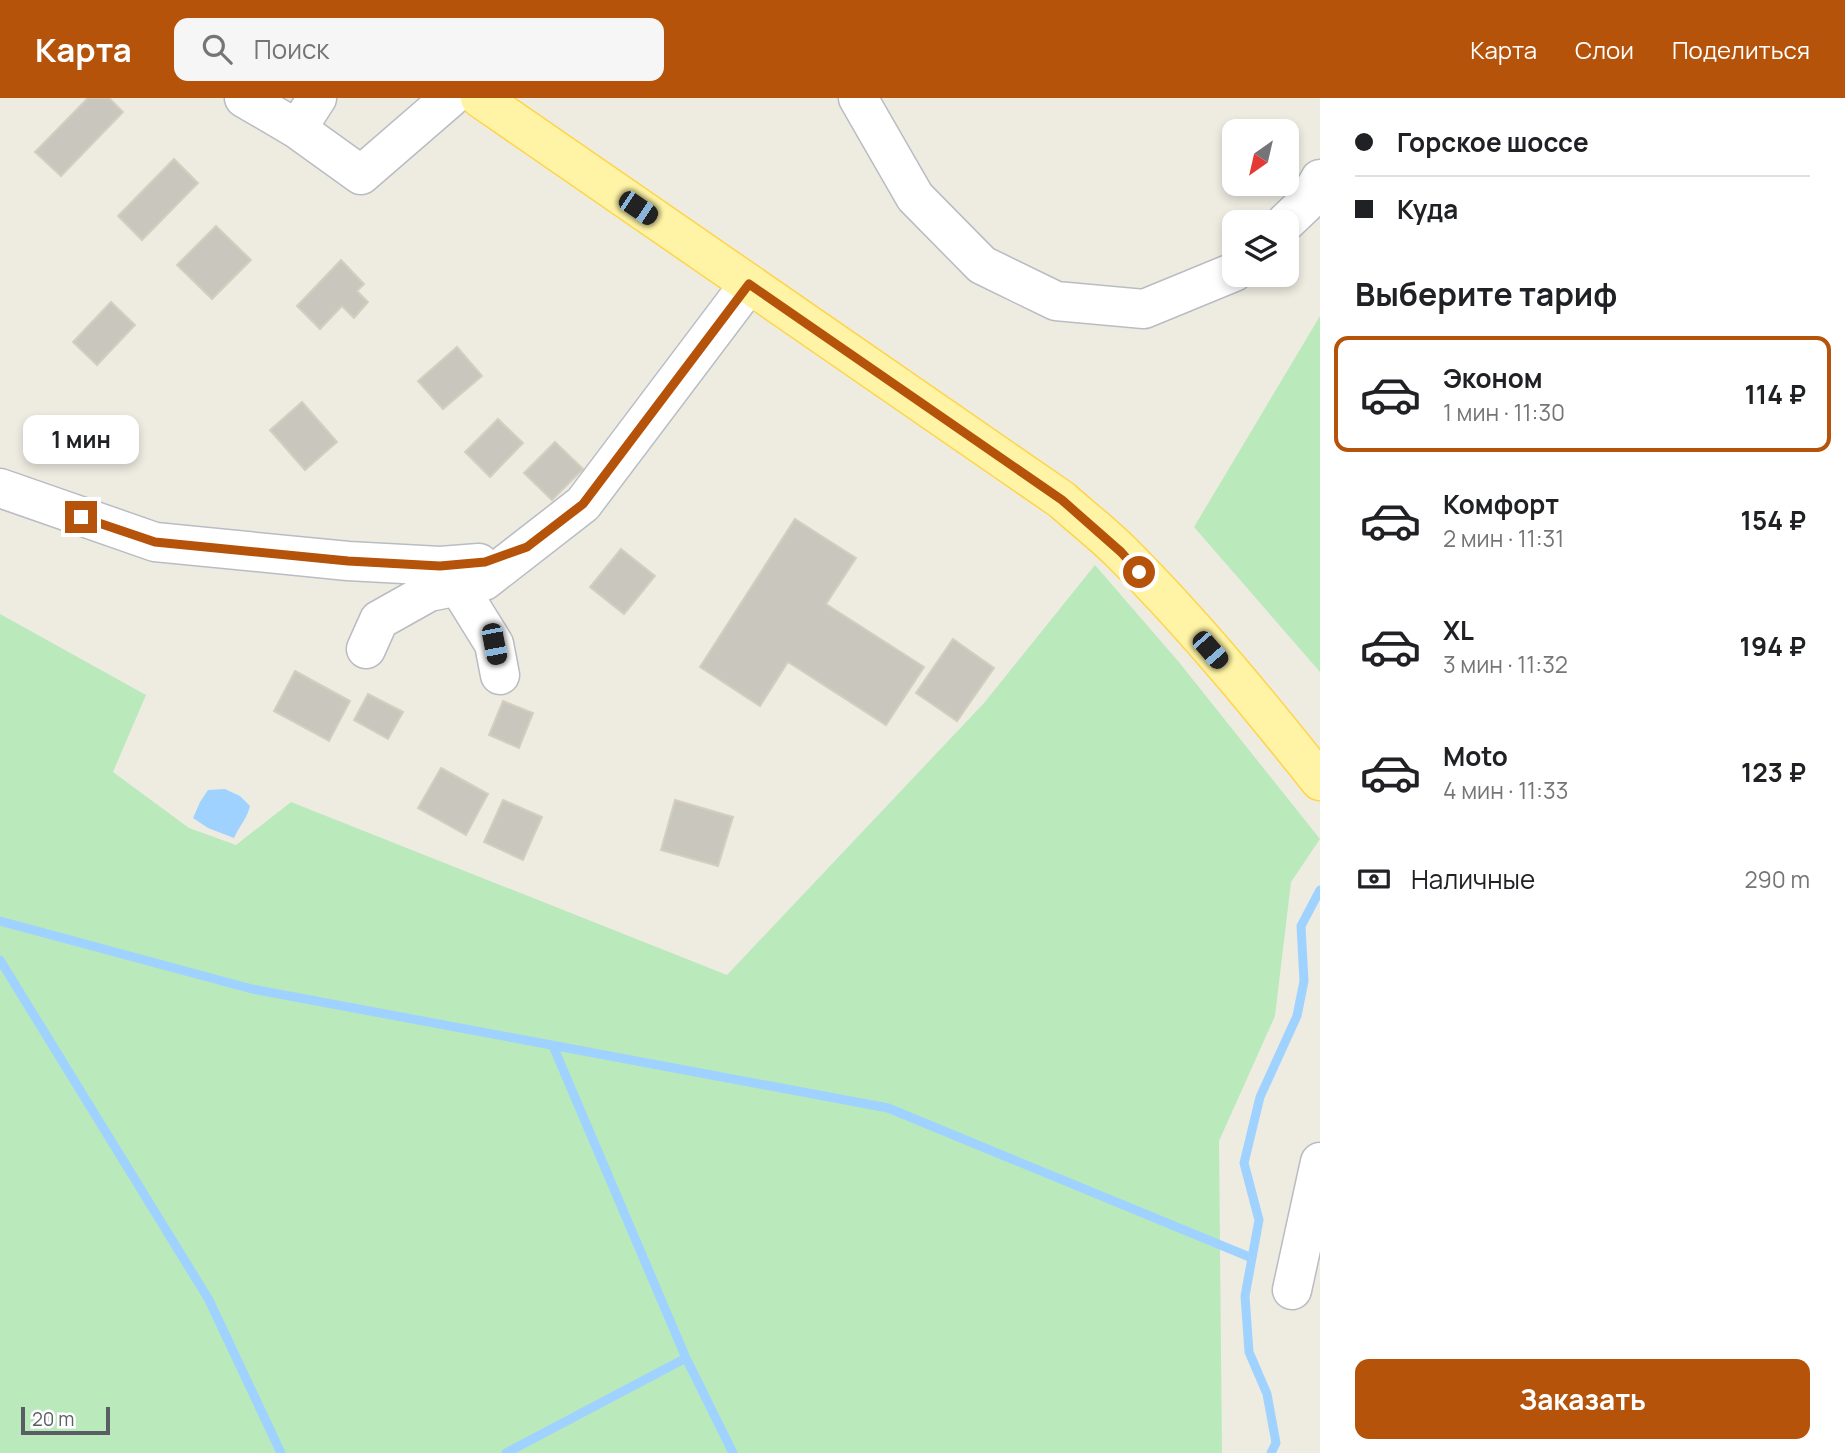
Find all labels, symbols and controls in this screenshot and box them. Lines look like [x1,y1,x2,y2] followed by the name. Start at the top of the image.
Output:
[174,18,664,81] search box
[35,27,132,72] text: Карта
[198,30,236,68] icon: search
[254,31,329,67] text: Поиск
[1470,33,1537,66] text: Карта
[1575,33,1634,66] text: Слои
[1672,33,1810,66] text: Поделиться
[1222,119,1298,196] north arrow
[1222,119,1299,287] map controls
[1397,124,1589,160] text: Горское шоссе
[615,188,662,228] car
[1397,191,1458,227] text: Куда
[1222,210,1299,287] button: layers
[1355,272,1617,316] text: Выберите тариф
[1443,360,1543,396] text: Эконом
[1359,363,1422,426] icon: car
[1744,376,1806,412] text: 114 ₽
[1443,396,1565,428] text: 1 мин · 11:30
[23,416,139,464] callout: 1 мин
[51,423,111,455] text: 1 мин
[1443,486,1559,522] text: Комфорт
[1359,489,1422,552] icon: car
[65,501,97,533] route end
[1741,502,1806,538] text: 154 ₽
[1443,522,1564,554] text: 2 мин · 11:31
[1123,556,1155,588] route start
[1443,612,1474,648] text: XL
[1359,615,1422,678] icon: car
[480,621,509,667] car
[1189,627,1232,673] car
[1740,628,1806,664] text: 194 ₽
[1443,648,1568,680] text: 3 мин · 11:32
[1443,738,1508,774] text: Moto
[1359,741,1422,804] icon: car
[1741,754,1806,790] text: 123 ₽
[1443,774,1568,806] text: 4 мин · 11:33
[1355,860,1393,898] icon: cash
[1411,861,1535,897] text: Наличные
[1744,863,1810,895] text: 290 m
[1355,1359,1810,1439] button: Заказать
[21,1404,110,1436] scale bar
[32,1406,74,1432] text: 20 m

